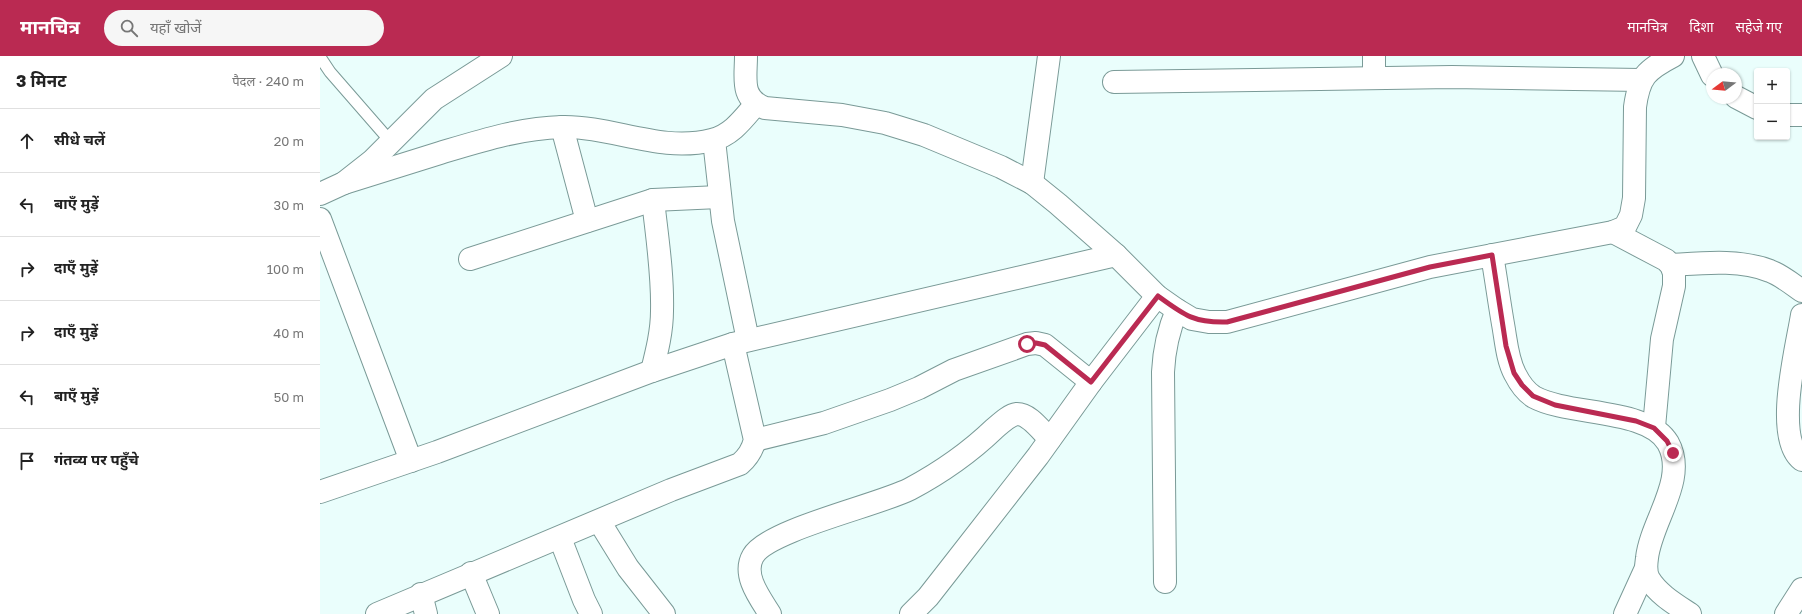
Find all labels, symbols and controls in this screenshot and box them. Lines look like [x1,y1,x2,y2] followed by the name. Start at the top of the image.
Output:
[104,10,384,46] search box
[20,15,80,38] text: मानचित्र
[118,17,140,39] icon: search
[150,18,201,36] text: यहाँ खोजें
[1627,18,1667,35] text: मानचित्र
[1689,18,1714,35] text: दिशा
[1736,18,1782,35] text: सहेजे गए
[1706,68,1742,104] north arrow
[1754,68,1790,140] map controls
[1754,68,1790,104] button: +
[16,70,66,91] text: 3 मिनट
[232,73,304,89] text: पैदल · 240 m
[1754,104,1790,140] button: −
[16,130,38,152] icon: ahead
[54,130,105,148] text: सीधे चलें
[274,133,304,149] text: 20 m
[16,194,38,216] icon: left
[54,194,99,212] text: बाएँ मुड़ें
[274,197,304,213] text: 30 m
[16,258,38,280] icon: right
[54,258,98,276] text: दाएँ मुड़ें
[267,261,304,277] text: 100 m
[16,322,38,344] icon: right
[54,322,98,340] text: दाएँ मुड़ें
[273,325,304,341] text: 40 m
[1018,335,1036,353] route start
[16,386,38,408] icon: left
[54,386,99,404] text: बाएँ मुड़ें
[274,389,304,405] text: 50 m
[1664,444,1682,462] route end
[16,450,38,472] icon: arrive
[54,450,139,468] text: गंतव्य पर पहुँचे

